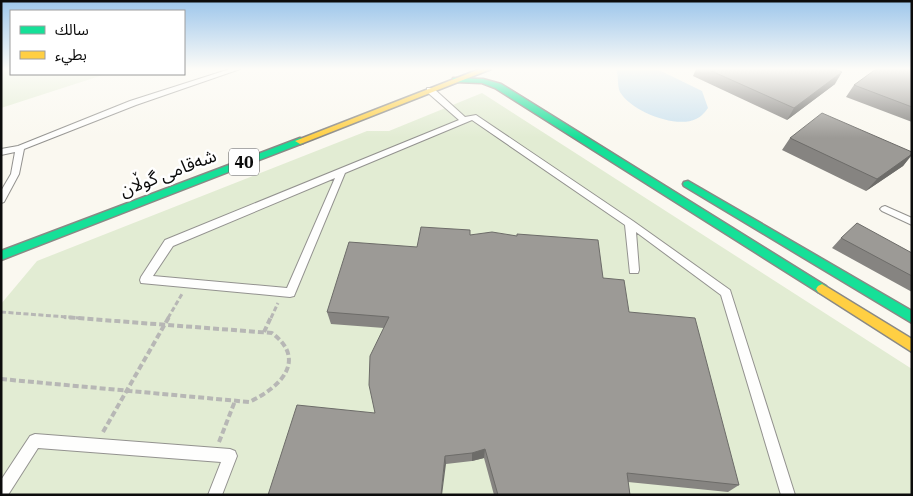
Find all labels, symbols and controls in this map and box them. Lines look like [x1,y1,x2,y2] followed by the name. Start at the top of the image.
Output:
[10,10,185,75] legend
[55,20,89,39] text: سالك
[55,45,87,66] text: بطيء
[116,143,219,202] street label: شەقامی گوڵان
[229,148,259,176] road number: 40

